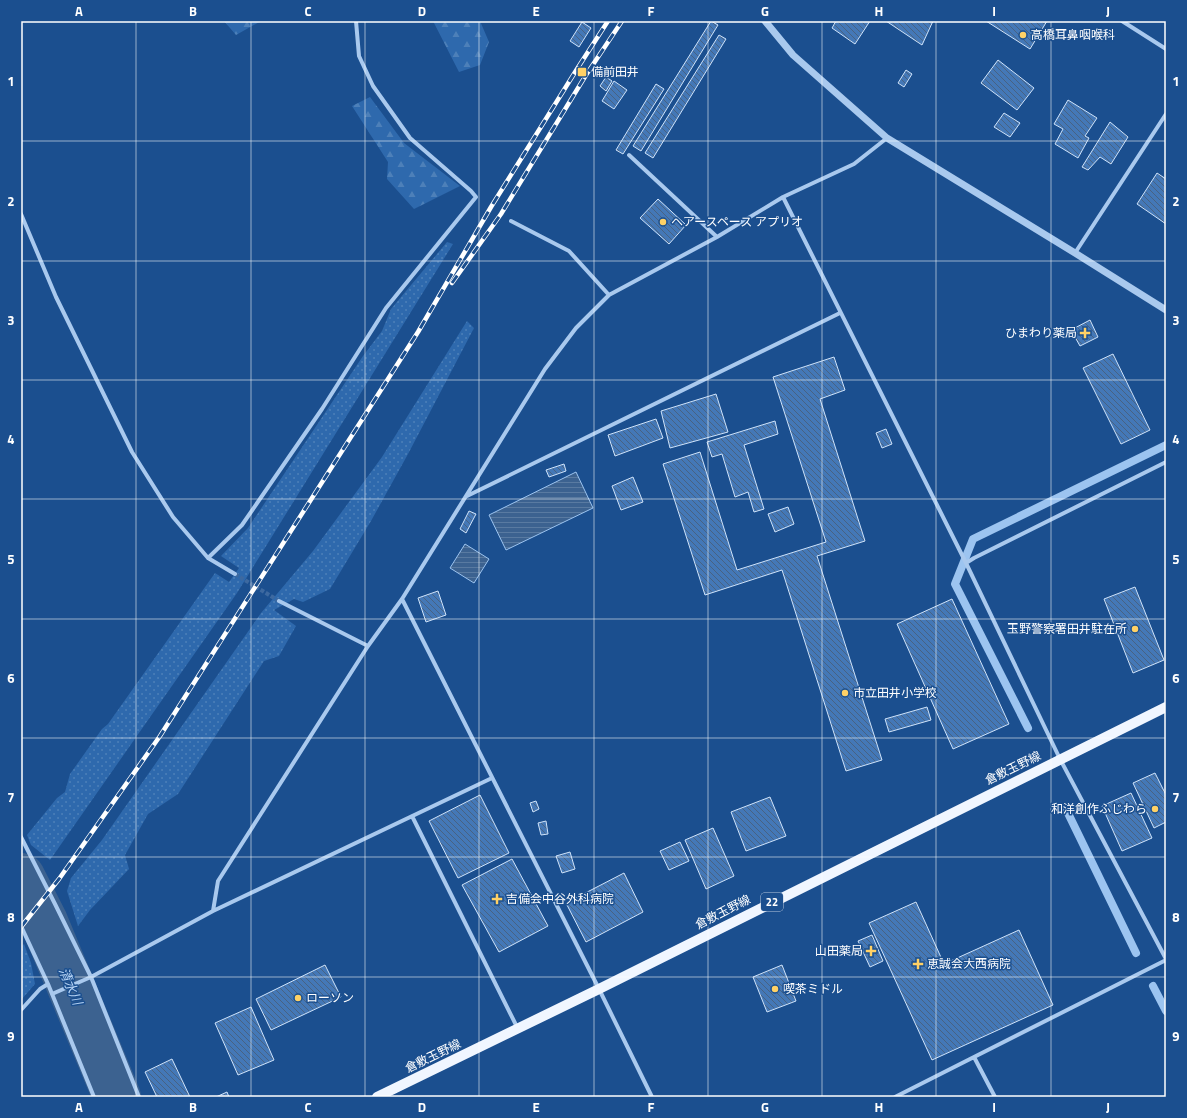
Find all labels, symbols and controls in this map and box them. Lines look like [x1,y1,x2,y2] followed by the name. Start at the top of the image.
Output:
[75,1,83,21] text: A
[189,1,197,21] text: B
[304,1,312,21] text: C
[418,1,426,21] text: D
[532,1,540,21] text: E
[648,1,655,21] text: F
[761,1,769,21] text: G
[875,1,883,21] text: H
[992,1,996,21] text: I
[1106,1,1110,21] text: J
[1031,25,1115,44] place label: 高橋耳鼻咽喉科
[1018,30,1028,40] marker: 高橋耳鼻咽喉科
[591,62,639,81] place label: 備前田井
[576,66,588,78] marker: 備前田井
[7,71,15,91] text: 1
[1172,71,1180,91] text: 1
[7,191,15,211] text: 2
[1172,191,1180,211] text: 2
[671,212,803,231] place label: ヘアースペース アプリオ
[658,217,668,227] marker: ヘアースペース アプリオ
[7,310,15,330] text: 3
[1172,310,1180,330] text: 3
[1005,323,1077,342] place label: ひまわり薬局
[1080,328,1090,338] marker: ひまわり薬局
[7,429,15,449] text: 4
[1172,429,1180,449] text: 4
[7,549,15,569] text: 5
[1172,549,1180,569] text: 5
[1007,619,1127,638] place label: 玉野警察署田井駐在所
[1130,624,1140,634] marker: 玉野警察署田井駐在所
[7,668,15,688] text: 6
[1172,668,1180,688] text: 6
[853,683,937,702] place label: 市立田井小学校
[840,688,850,698] marker: 市立田井小学校
[982,746,1044,789] street label: 倉敷玉野線
[7,787,15,807] text: 7
[1172,787,1180,807] text: 7
[1051,799,1147,818] place label: 和洋創作ふじわら
[1150,804,1160,814] marker: 和洋創作ふじわら
[506,889,614,908] place label: 吉備会中谷外科病院
[692,889,754,934] street label: 倉敷玉野線
[491,893,503,905] marker: 吉備会中谷外科病院
[761,893,783,911] road number: 22
[7,907,15,927] text: 8
[1172,907,1180,927] text: 8
[815,941,863,960] place label: 山田薬局
[866,946,876,956] marker: 山田薬局
[927,954,1011,973] place label: 恵誠会大西病院
[912,958,924,970] marker: 恵誠会大西病院
[54,964,89,1010] water label: 清水川
[783,979,843,998] place label: 喫茶ミドル
[770,984,780,994] marker: 喫茶ミドル
[306,988,354,1007] place label: ローソン
[293,993,303,1003] marker: ローソン
[7,1026,15,1046] text: 9
[1172,1026,1180,1046] text: 9
[402,1034,464,1077] street label: 倉敷玉野線
[75,1097,83,1117] text: A
[189,1097,197,1117] text: B
[304,1097,312,1117] text: C
[418,1097,426,1117] text: D
[532,1097,540,1117] text: E
[648,1097,655,1117] text: F
[761,1097,769,1117] text: G
[875,1097,883,1117] text: H
[992,1097,996,1117] text: I
[1106,1097,1110,1117] text: J

